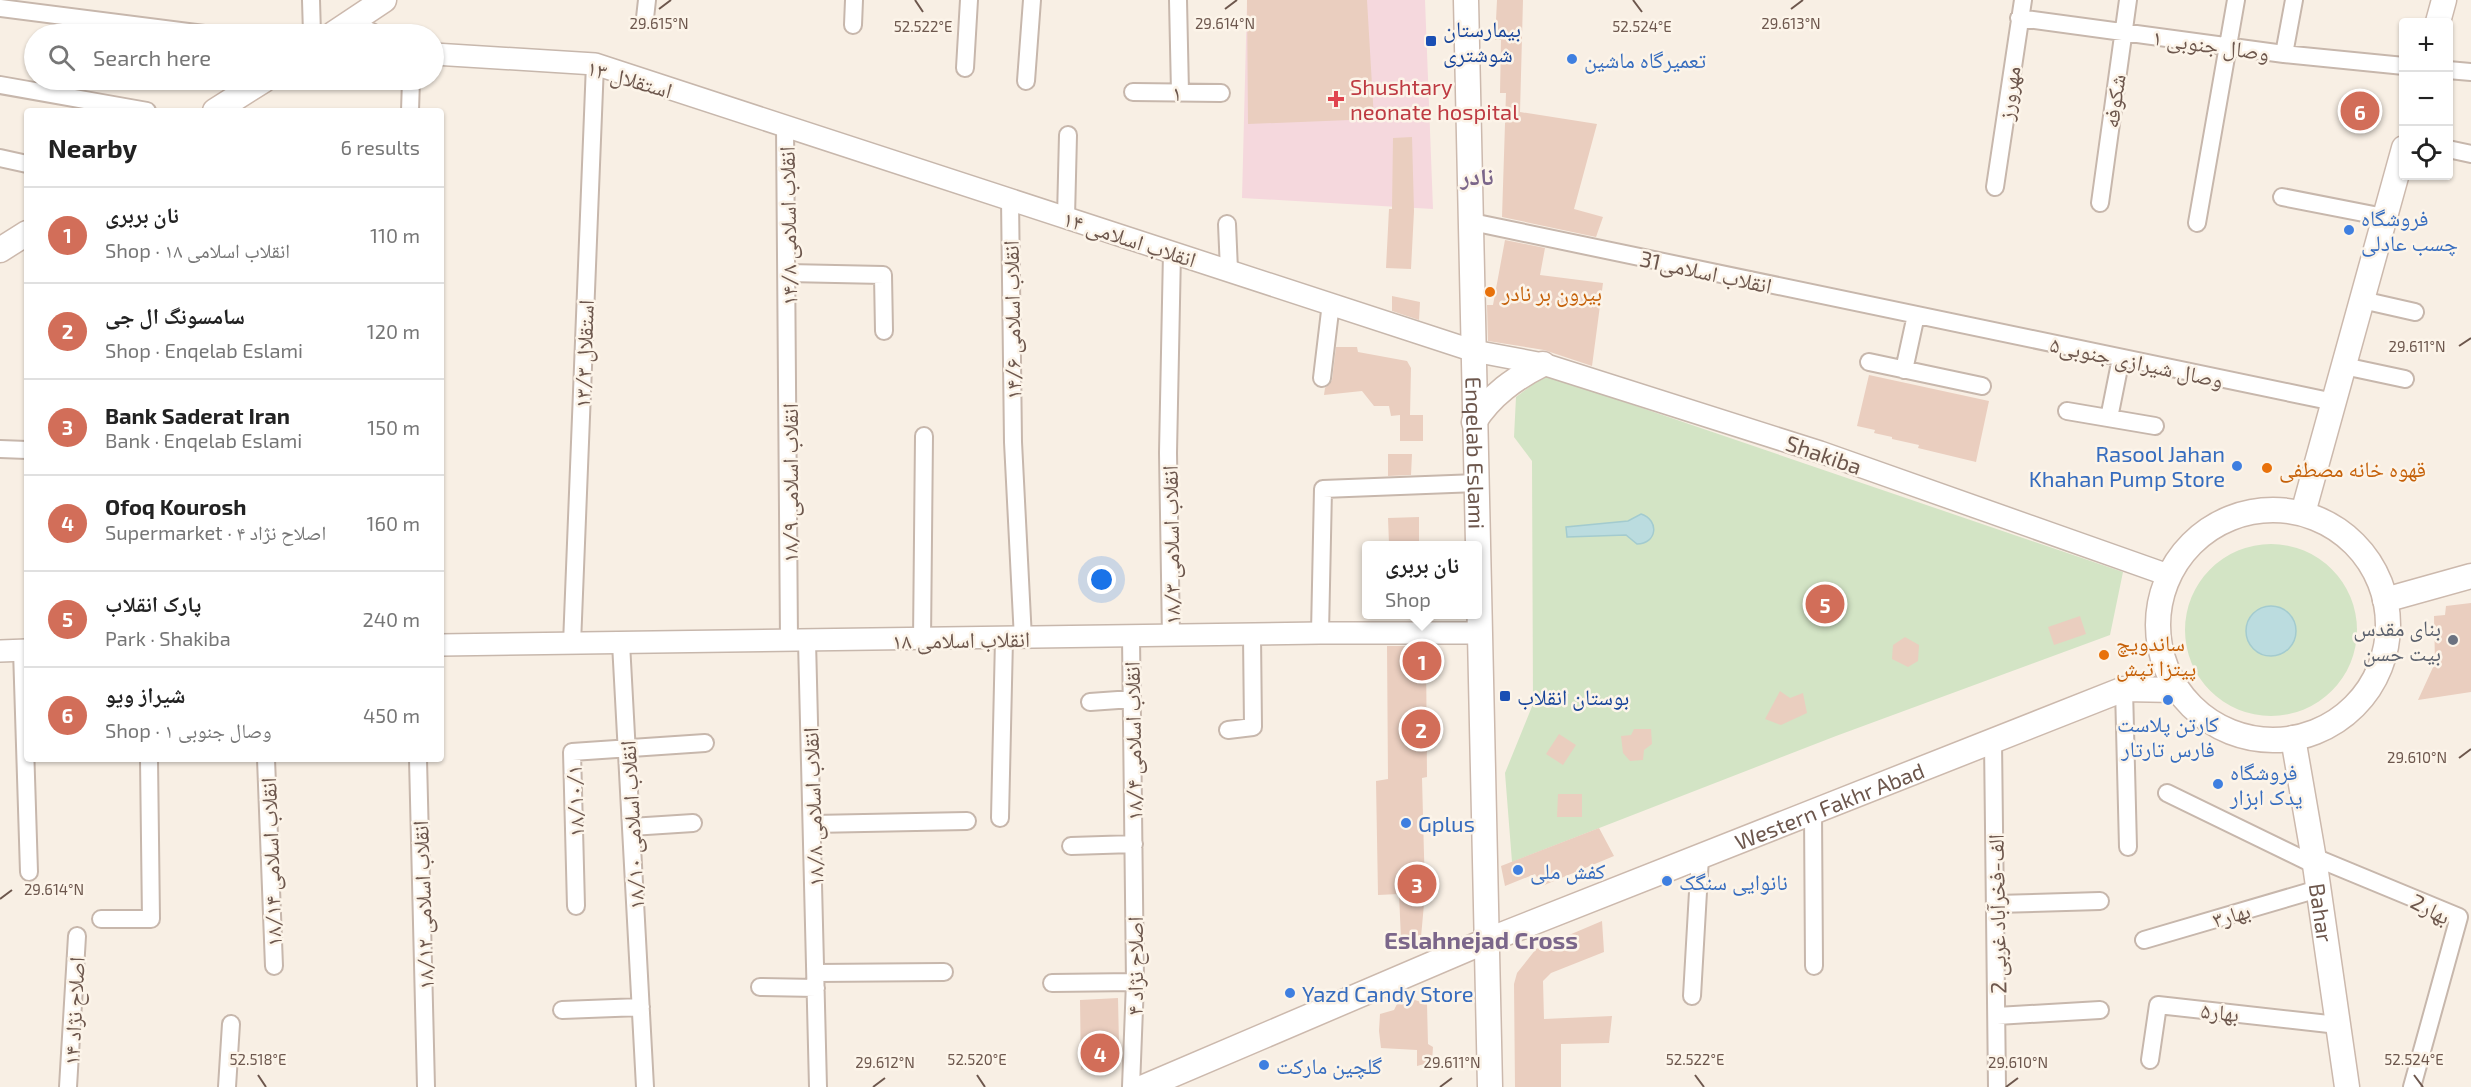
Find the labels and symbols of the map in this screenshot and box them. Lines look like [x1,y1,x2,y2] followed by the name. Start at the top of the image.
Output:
[629,14,689,32] text: 29.615°N
[1195,14,1255,32] text: 29.614°N
[1761,14,1821,32] text: 29.613°N
[1443,15,1521,68] place label: بیمارستان شوشتری
[894,17,952,35] text: 52.522°E
[1612,17,1672,35] text: 52.524°E
[2151,23,2271,67] street label: وصال جنوبی ۱
[1424,34,1438,48] marker: بیمارستان شوشتری
[1584,46,1707,74] place label: تعمیرگاه ماشین
[1565,52,1579,66] marker: تعمیرگاه ماشین
[584,53,676,104] street label: ۱۳ استقلال
[1991,64,2026,123] street label: مهرورز
[2096,72,2131,130] street label: شکوفه
[1350,73,1519,124] place label: Shushtary neonate hospital
[1172,79,1182,105] street label: ۱
[2340,88,2380,134] pin: 6
[1327,90,1345,108] marker: Shushtary neonate hospital
[773,146,803,306] street label: ۱۴/۸ انقلاب اسلامی
[1460,161,1494,190] district label: نادر
[1060,204,1200,274] street label: ۱۴ انقلاب اسلامی
[2361,204,2458,257] place label: فروشگاه چسب عادلی
[2342,223,2356,237] marker: فروشگاه چسب عادلی
[997,240,1027,400] street label: ۱۴/۶ انقلاب اسلامی
[1637,244,1774,300] street label: 31انقلاب اسلامی
[1501,279,1602,307] place label: بیرون بر نادر
[1483,285,1497,299] marker: بیرون بر نادر
[568,299,600,409] street label: ۱۳/۳ استقلال
[2048,330,2226,394] street label: ۵وصال شیرازی جنوبی
[2389,337,2446,355] text: 29.611°N
[1461,376,1491,529] street label: Enqelab Eslami
[776,403,804,563] street label: ۱۸/۹ انقلاب اسلامی
[1783,429,1865,479] street label: Shakiba
[2029,440,2225,491] place label: Rasool Jahan Khahan Pump Store
[2279,455,2426,483] place label: قهوه خانه مصطفی
[2230,459,2244,473] marker: Rasool Jahan Khahan Pump Store
[2260,461,2274,475] marker: قهوه خانه مصطفی
[1156,465,1186,625] street label: ۱۸/۳ انقلاب اسلامی
[1087,565,1116,594] your location
[1806,582,1844,626] pin: 5
[2353,614,2441,667] place label: بنای مقدس بیت حسن
[892,625,1030,655] street label: ۱۸ انقلاب اسلامی
[2116,629,2196,682] place label: ساندویچ پیتزا تپش
[2446,633,2460,647] marker: بنای مقدس بیت حسن
[1402,638,1442,684] pin: 1
[2097,648,2111,662] marker: ساندویچ پیتزا تپش
[1118,661,1148,821] street label: ۱۸/۴ انقلاب اسلامی
[1517,683,1629,711] place label: بوستان انقلاب
[1498,689,1512,703] marker: بوستان انقلاب
[2161,693,2175,707] marker: کارتن پلاست فارس تارتار
[1402,706,1440,752] pin: 2
[2117,710,2219,763] place label: کارتن پلاست فارس تارتار
[796,727,830,887] street label: ۱۸/۸ انقلاب اسلامی
[614,740,650,910] street label: ۱۸/۱۰ انقلاب اسلامی
[2387,748,2447,766] text: 29.610°N
[1731,756,1928,854] street label: Western Fakhr Abad
[2229,758,2303,810] place label: فروشگاه یدک ابزار
[560,764,588,838] street label: ۱۸/۱۰/۱
[254,777,288,947] street label: ۱۸/۱۴ انقلاب اسلامی
[2211,777,2225,791] marker: فروشگاه یدک ابزار
[1418,810,1475,836] place label: Gplus
[1399,816,1413,830] marker: Gplus
[406,820,440,990] street label: ۱۸/۱۲ انقلاب اسلامی
[1982,834,2012,994] street label: 2 الف-فخرآباد غربی
[1530,857,1605,885] place label: کفش ملی
[1398,862,1436,906] pin: 3
[1511,863,1525,877] marker: کفش ملی
[1679,868,1788,896] place label: نانوایی سنگک
[1660,874,1674,888] marker: نانوایی سنگک
[24,880,84,898] text: 29.614°N
[2305,881,2339,944] street label: Bahar
[2406,887,2455,930] street label: 2بهار
[2209,896,2253,933] street label: بهار۳
[1121,917,1149,1015] street label: ۴ اصلاح نژاد
[1384,925,1578,954] district label: Eslahnejad Cross
[57,956,91,1066] street label: ۱۴ اصلاح نژاد
[1302,980,1474,1006] place label: Yazd Candy Store
[1283,986,1297,1000] marker: Yazd Candy Store
[2199,996,2240,1027] street label: بهار۵
[1080,1030,1120,1076] pin: 4
[230,1050,286,1068] text: 52.518°E
[947,1050,1007,1068] text: 52.520°E
[1666,1050,1724,1068] text: 52.522°E
[2384,1050,2444,1068] text: 52.524°E
[1276,1052,1382,1080] place label: گلچین مارکت
[855,1053,915,1071] text: 29.612°N
[1424,1053,1481,1071] text: 29.611°N
[1988,1053,2048,1071] text: 29.610°N
[1257,1058,1271,1072] marker: گلچین مارکت

